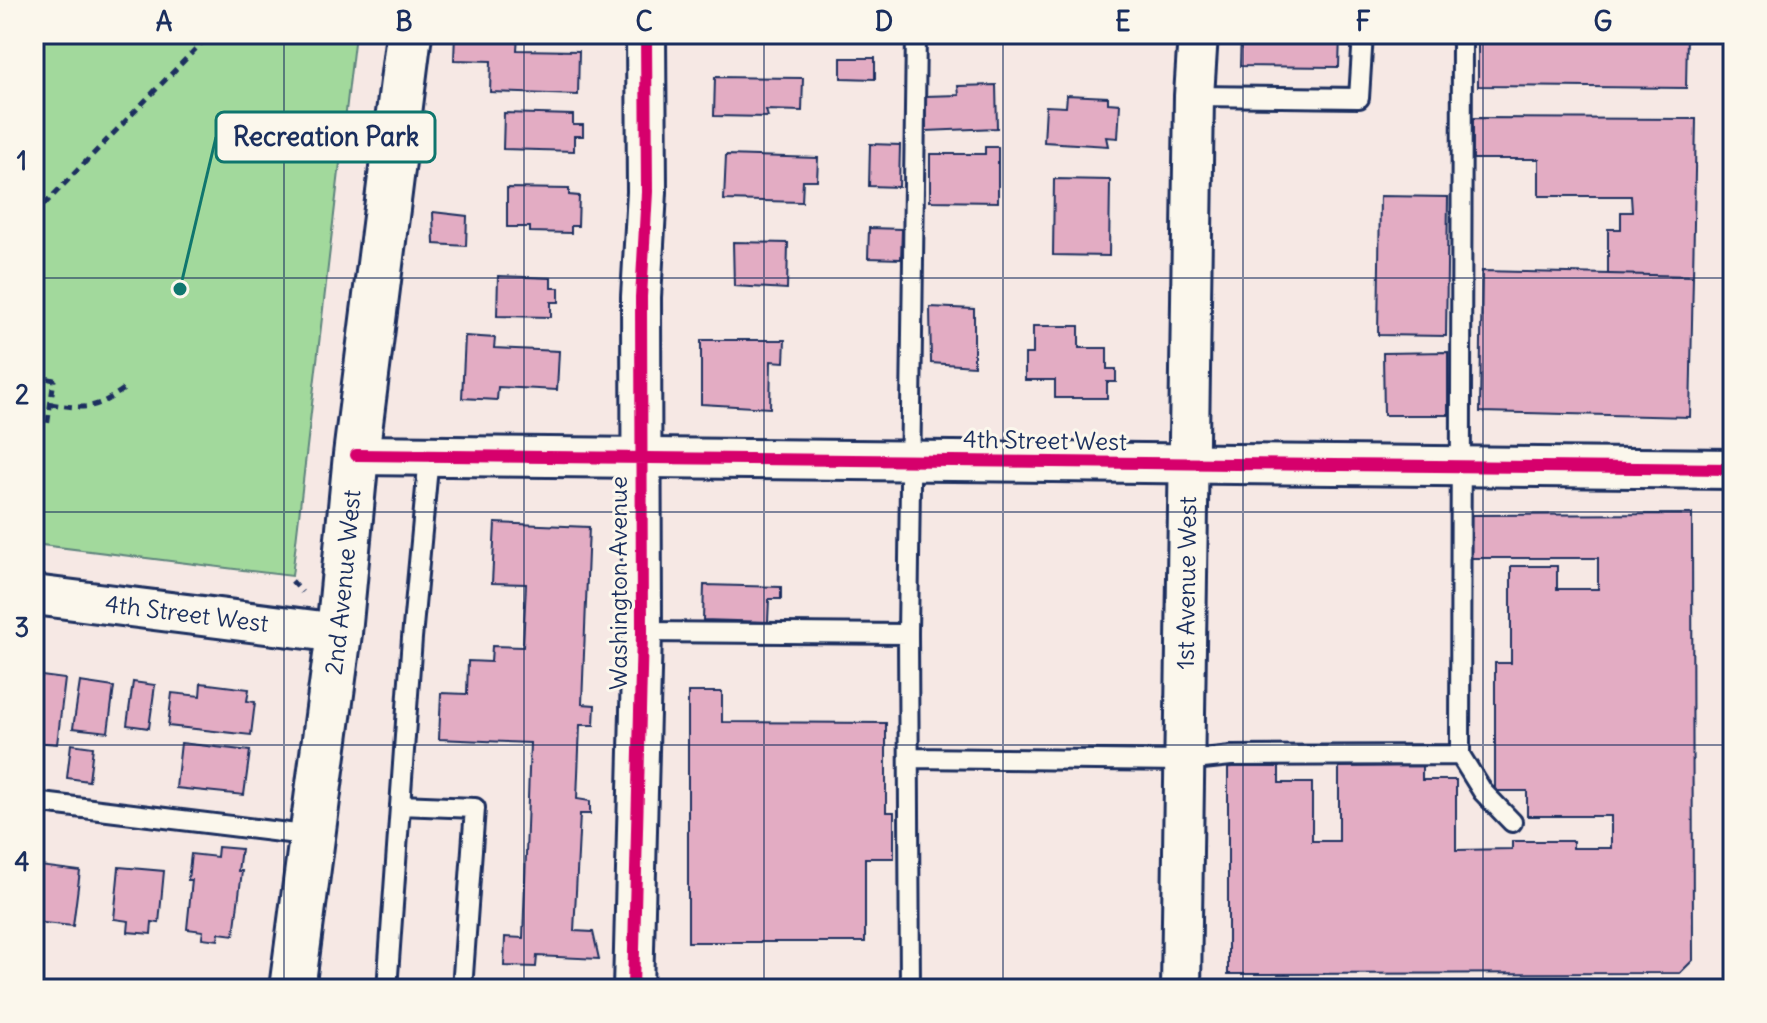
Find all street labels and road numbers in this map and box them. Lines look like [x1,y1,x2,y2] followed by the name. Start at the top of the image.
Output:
[963,424,1127,456] street label: 4th Street West
[603,476,633,690] street label: Washington Avenue
[318,488,367,677] street label: 2nd Avenue West
[1170,496,1202,670] street label: 1st Avenue West
[104,588,270,638] street label: 4th Street West

